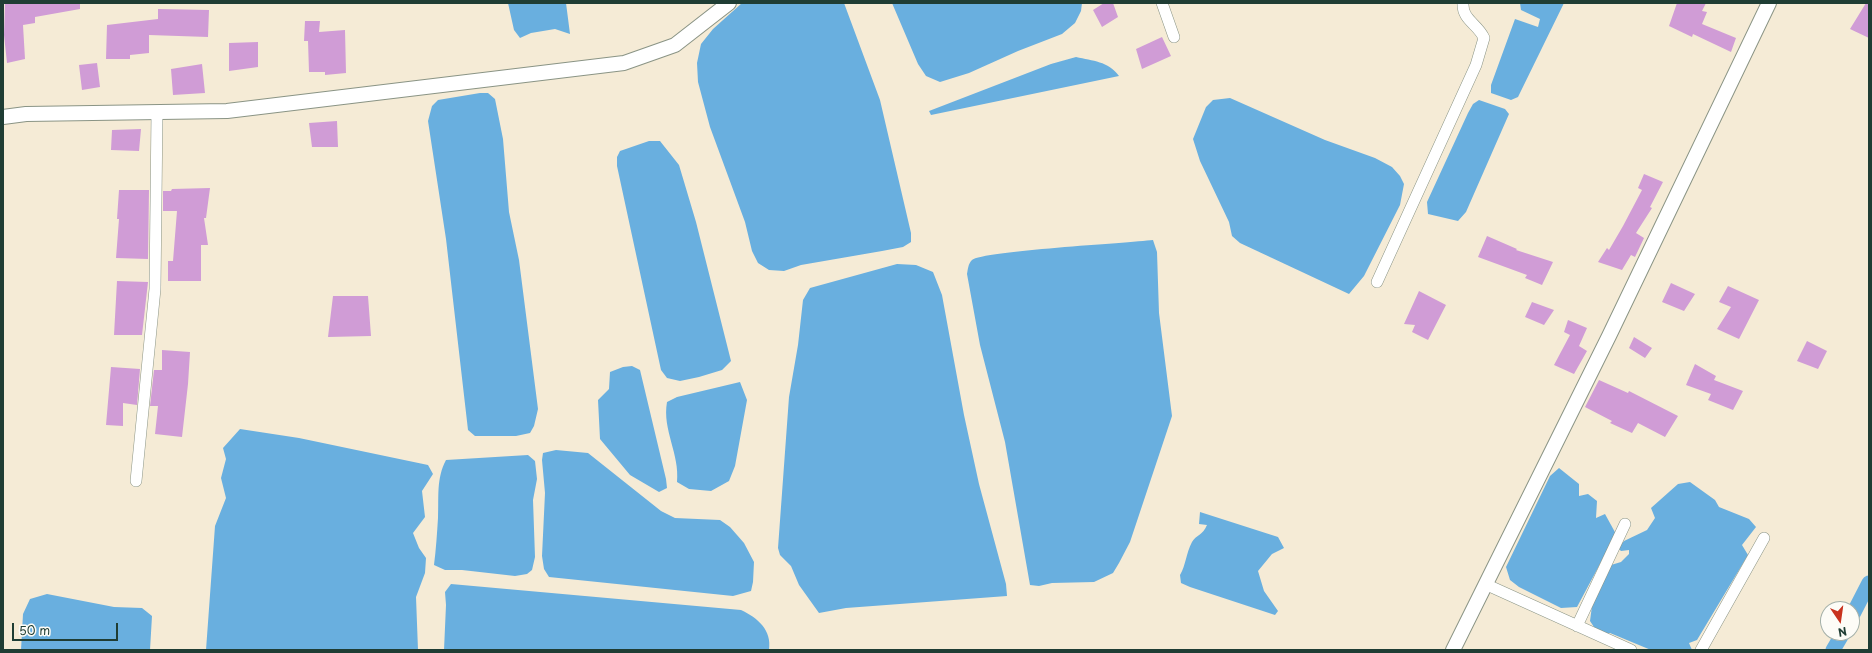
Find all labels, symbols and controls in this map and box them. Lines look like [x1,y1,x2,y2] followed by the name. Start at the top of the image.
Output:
[1820,601,1860,641] north arrow
[14,615,120,641] scale bar
[19,621,50,639] text: 50 m
[1836,623,1849,641] text: N

